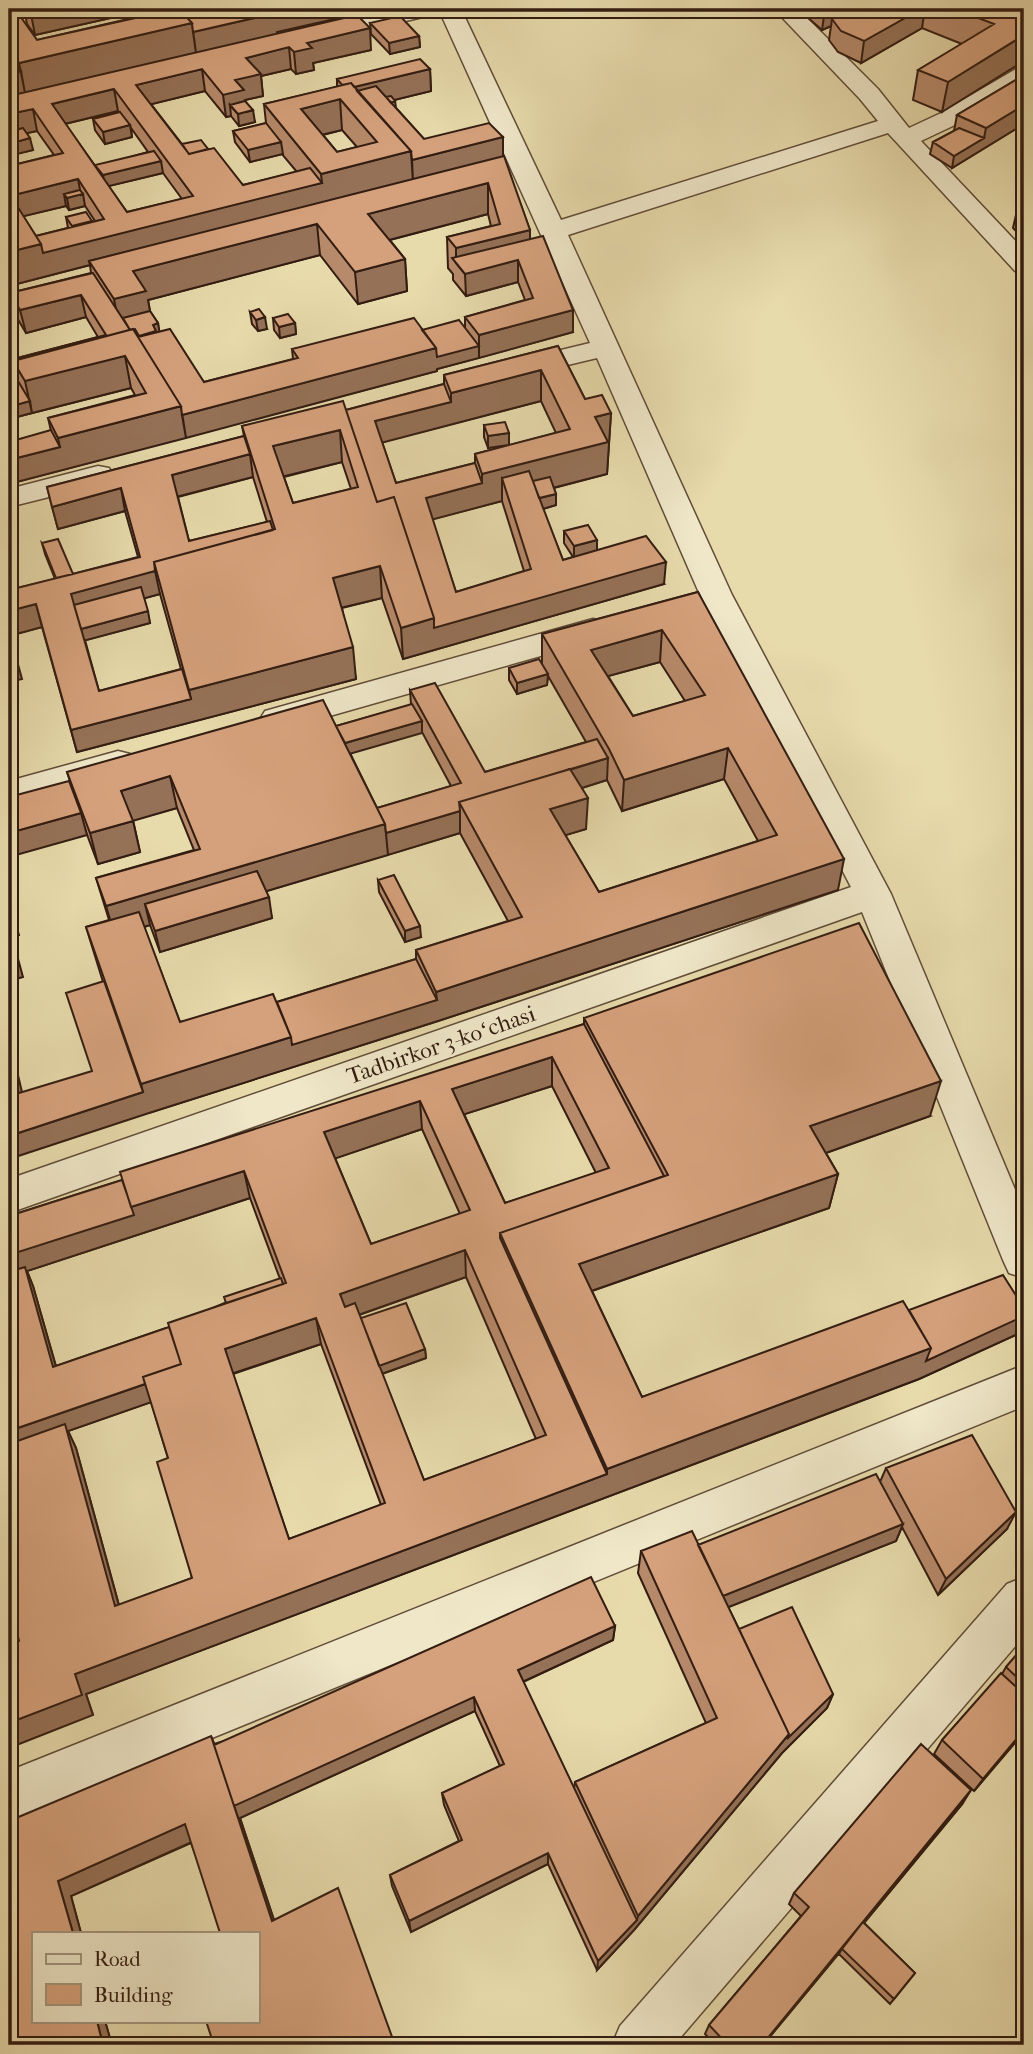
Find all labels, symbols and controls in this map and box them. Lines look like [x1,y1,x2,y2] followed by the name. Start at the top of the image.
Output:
[343,1000,539,1090] street label: Tadbirkor 3-koʻchasi
[32,1932,259,2022] legend
[94,1947,141,1971] text: Road
[94,1983,173,2007] text: Building

